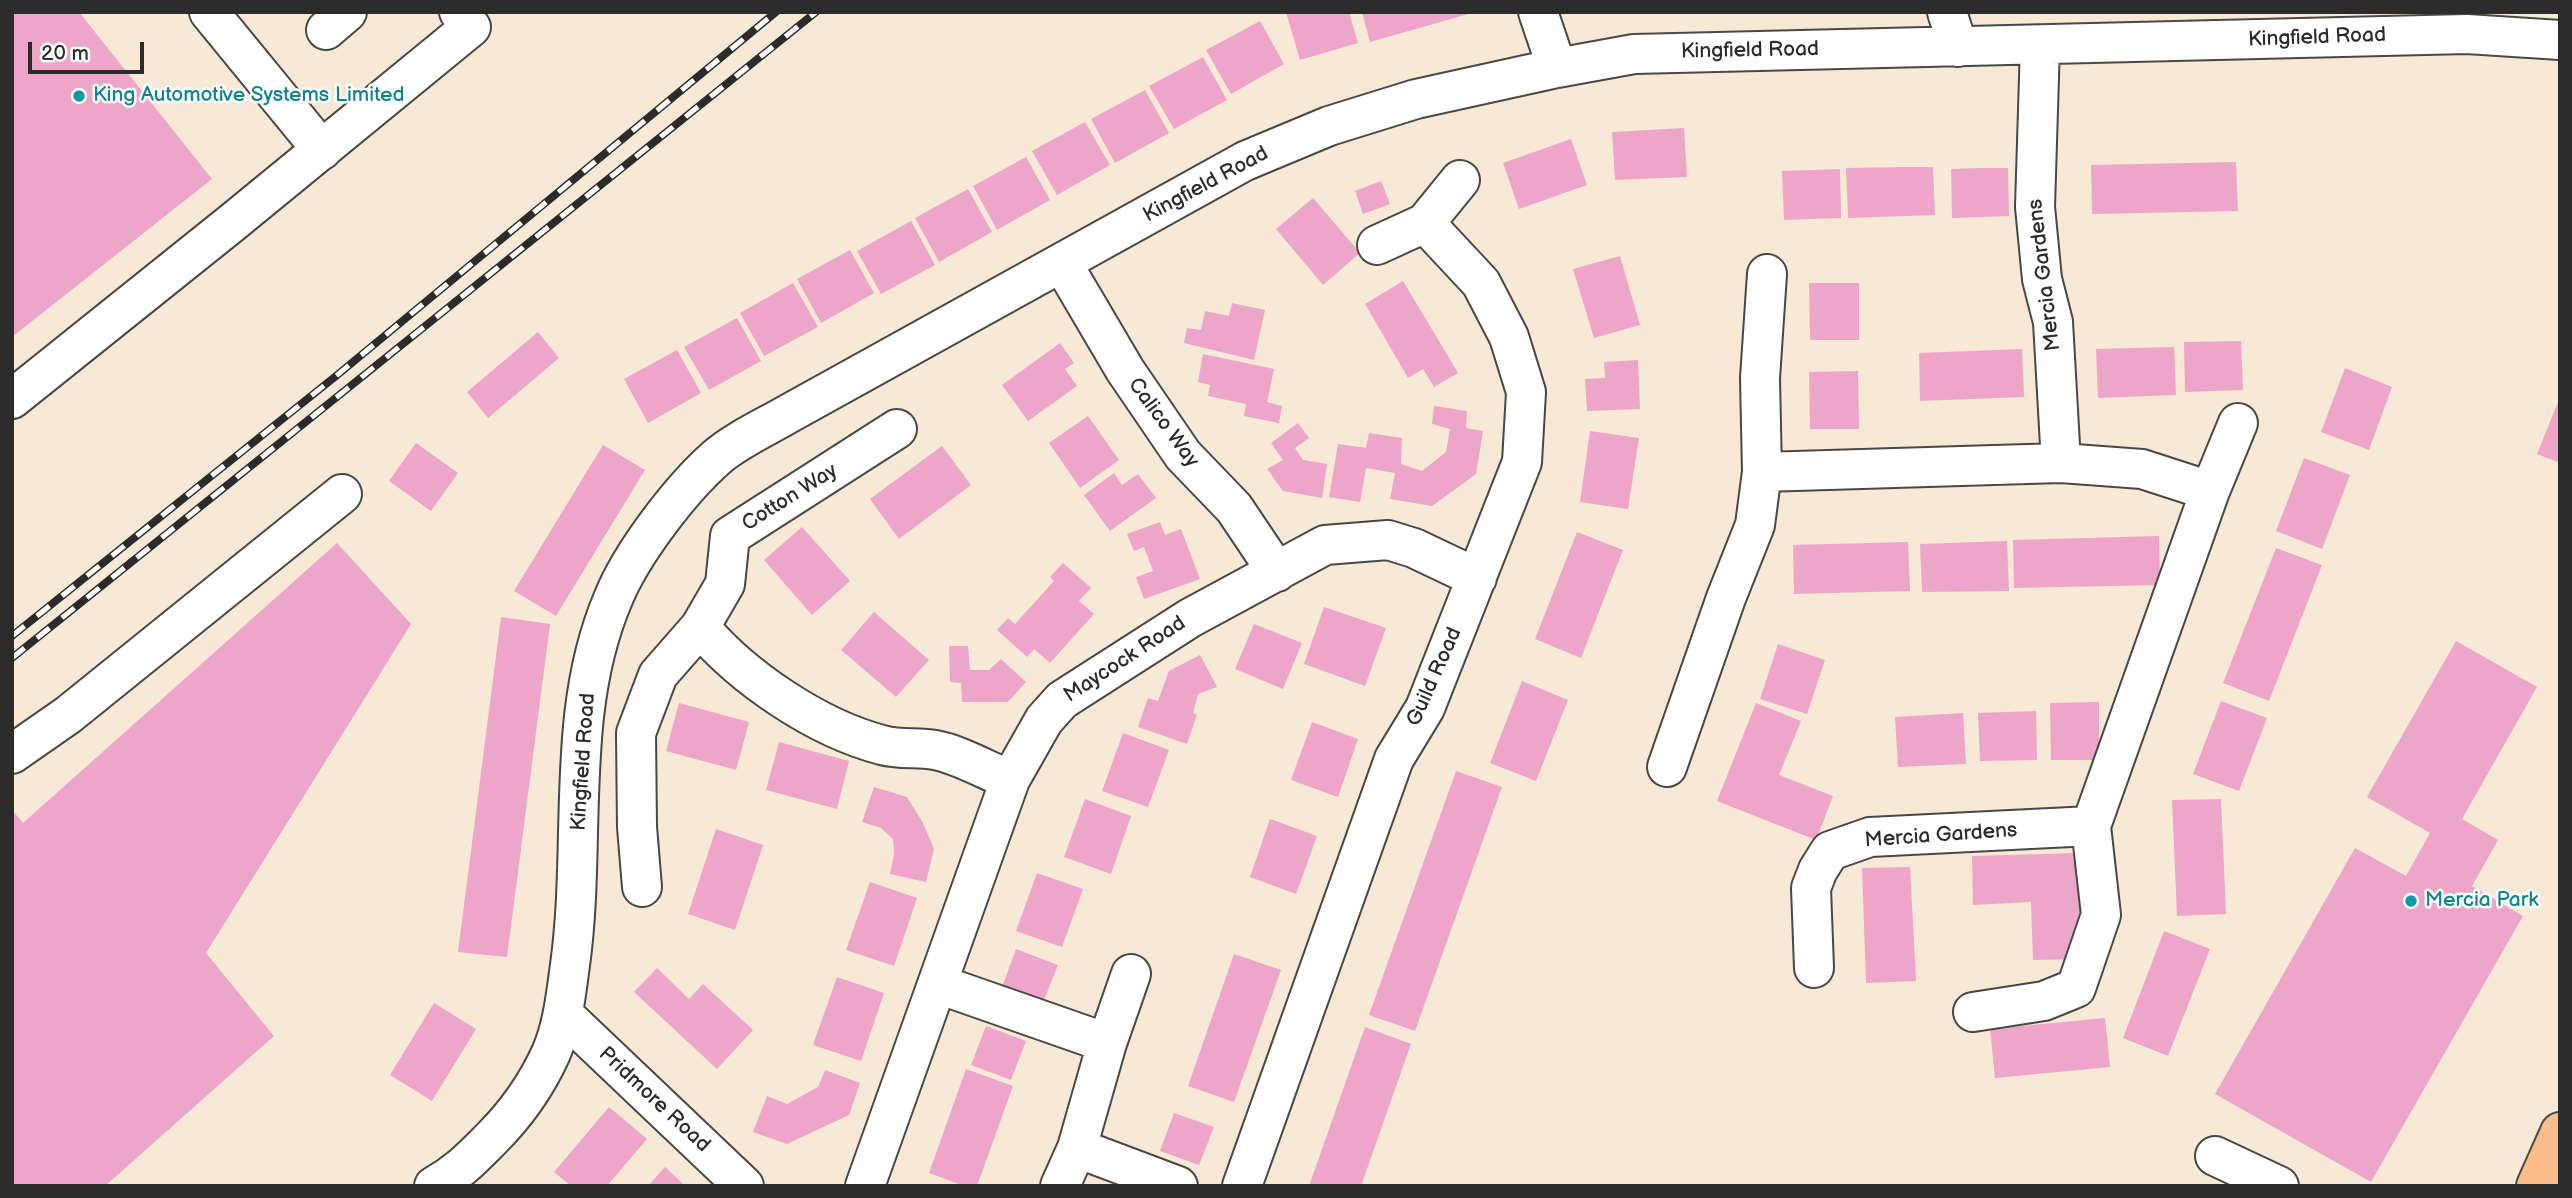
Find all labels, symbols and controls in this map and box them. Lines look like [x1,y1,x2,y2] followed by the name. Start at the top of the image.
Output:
[2248,23,2386,53] street label: Kingfield Road
[32,28,147,72] scale bar
[1681,37,1819,65] street label: Kingfield Road
[41,41,89,66] text: 20 m
[93,83,404,109] place label: King Automotive Systems Limited
[71,88,87,104] marker: King Automotive Systems Limited
[1139,141,1273,229] street label: Kingfield Road
[2023,198,2067,352] street label: Mercia Gardens
[1122,373,1204,473] street label: Calico Way
[738,459,842,537] street label: Cotton Way
[1059,611,1191,709] street label: Maycock Road
[1402,624,1468,730] street label: Guild Road
[567,692,601,832] street label: Kingfield Road
[1864,818,2018,854] street label: Mercia Gardens
[2425,888,2539,914] place label: Mercia Park
[2403,893,2419,909] marker: Mercia Park
[593,1042,715,1158] street label: Pridmore Road

